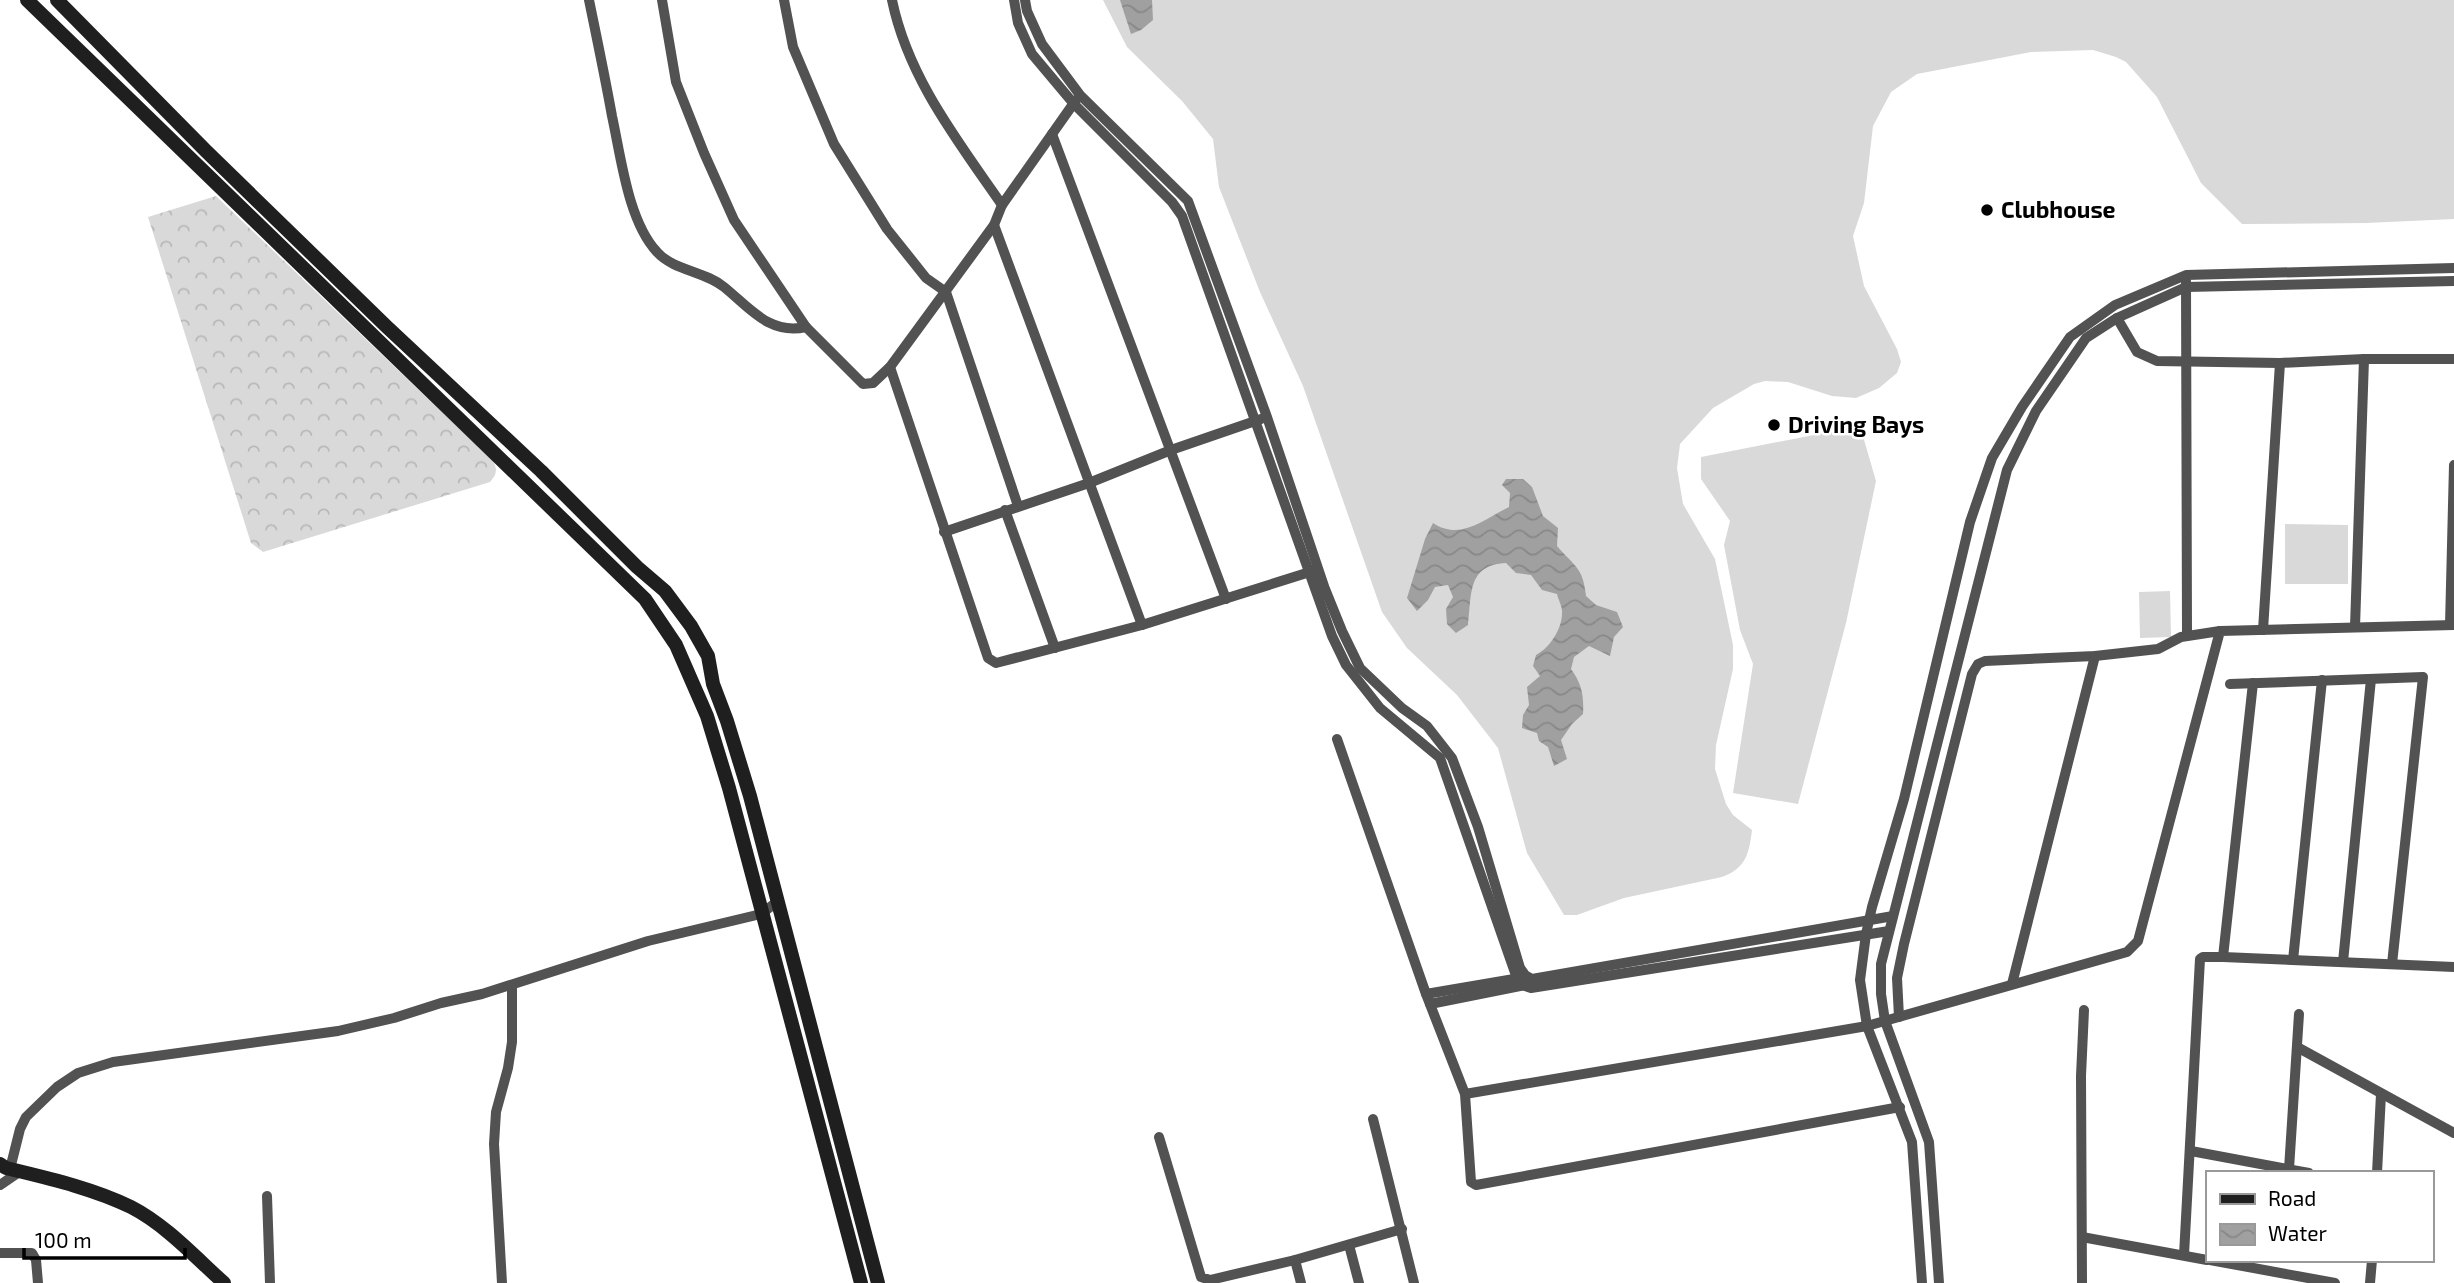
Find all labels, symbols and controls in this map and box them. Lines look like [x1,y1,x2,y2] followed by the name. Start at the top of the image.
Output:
[2001,195,2116,223] place label: Clubhouse
[1979,202,1995,218] marker: Clubhouse
[1788,410,1924,438] place label: Driving Bays
[1766,417,1782,433] marker: Driving Bays
[2206,1171,2433,1262] legend
[2268,1185,2316,1210] text: Road
[24,1216,186,1260] scale bar
[2268,1220,2327,1245] text: Water
[35,1227,92,1252] text: 100 m

